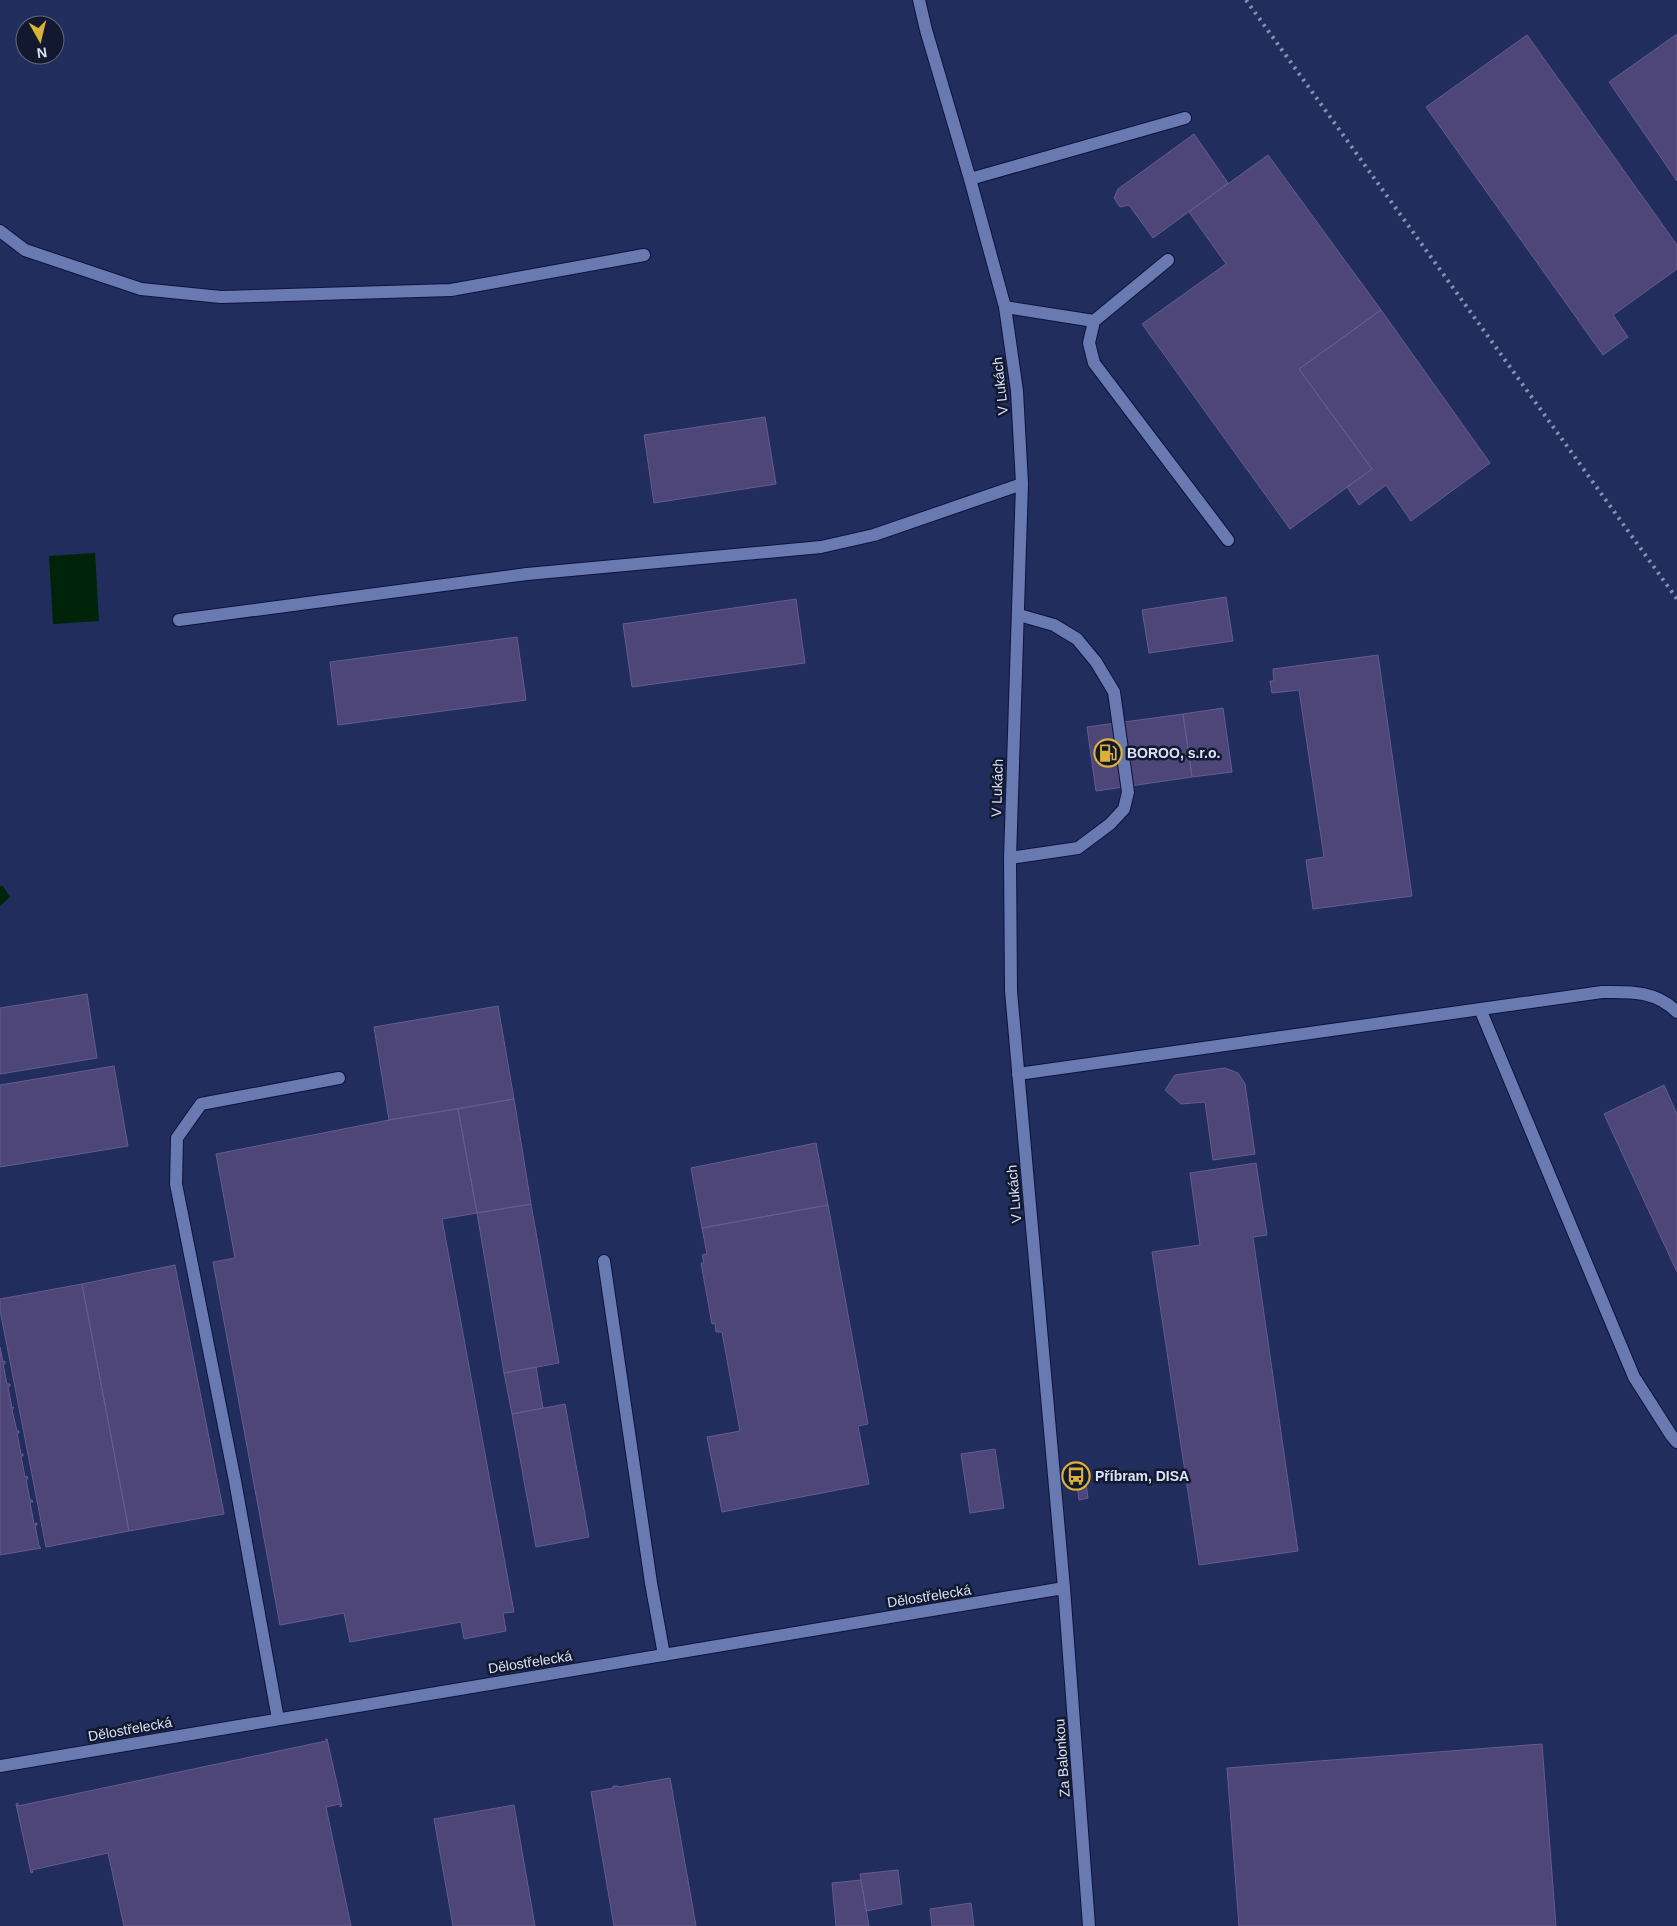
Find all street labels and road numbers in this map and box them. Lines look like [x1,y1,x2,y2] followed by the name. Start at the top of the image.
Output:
[989,356,1011,416] street label: V Lukách
[988,759,1006,817] street label: V Lukách
[1003,1164,1025,1224] street label: V Lukách
[886,1581,972,1611] street label: Dělostřelecká
[487,1647,573,1677] street label: Dělostřelecká
[87,1714,173,1744] street label: Dělostřelecká
[1051,1718,1073,1798] street label: Za Balonkou

